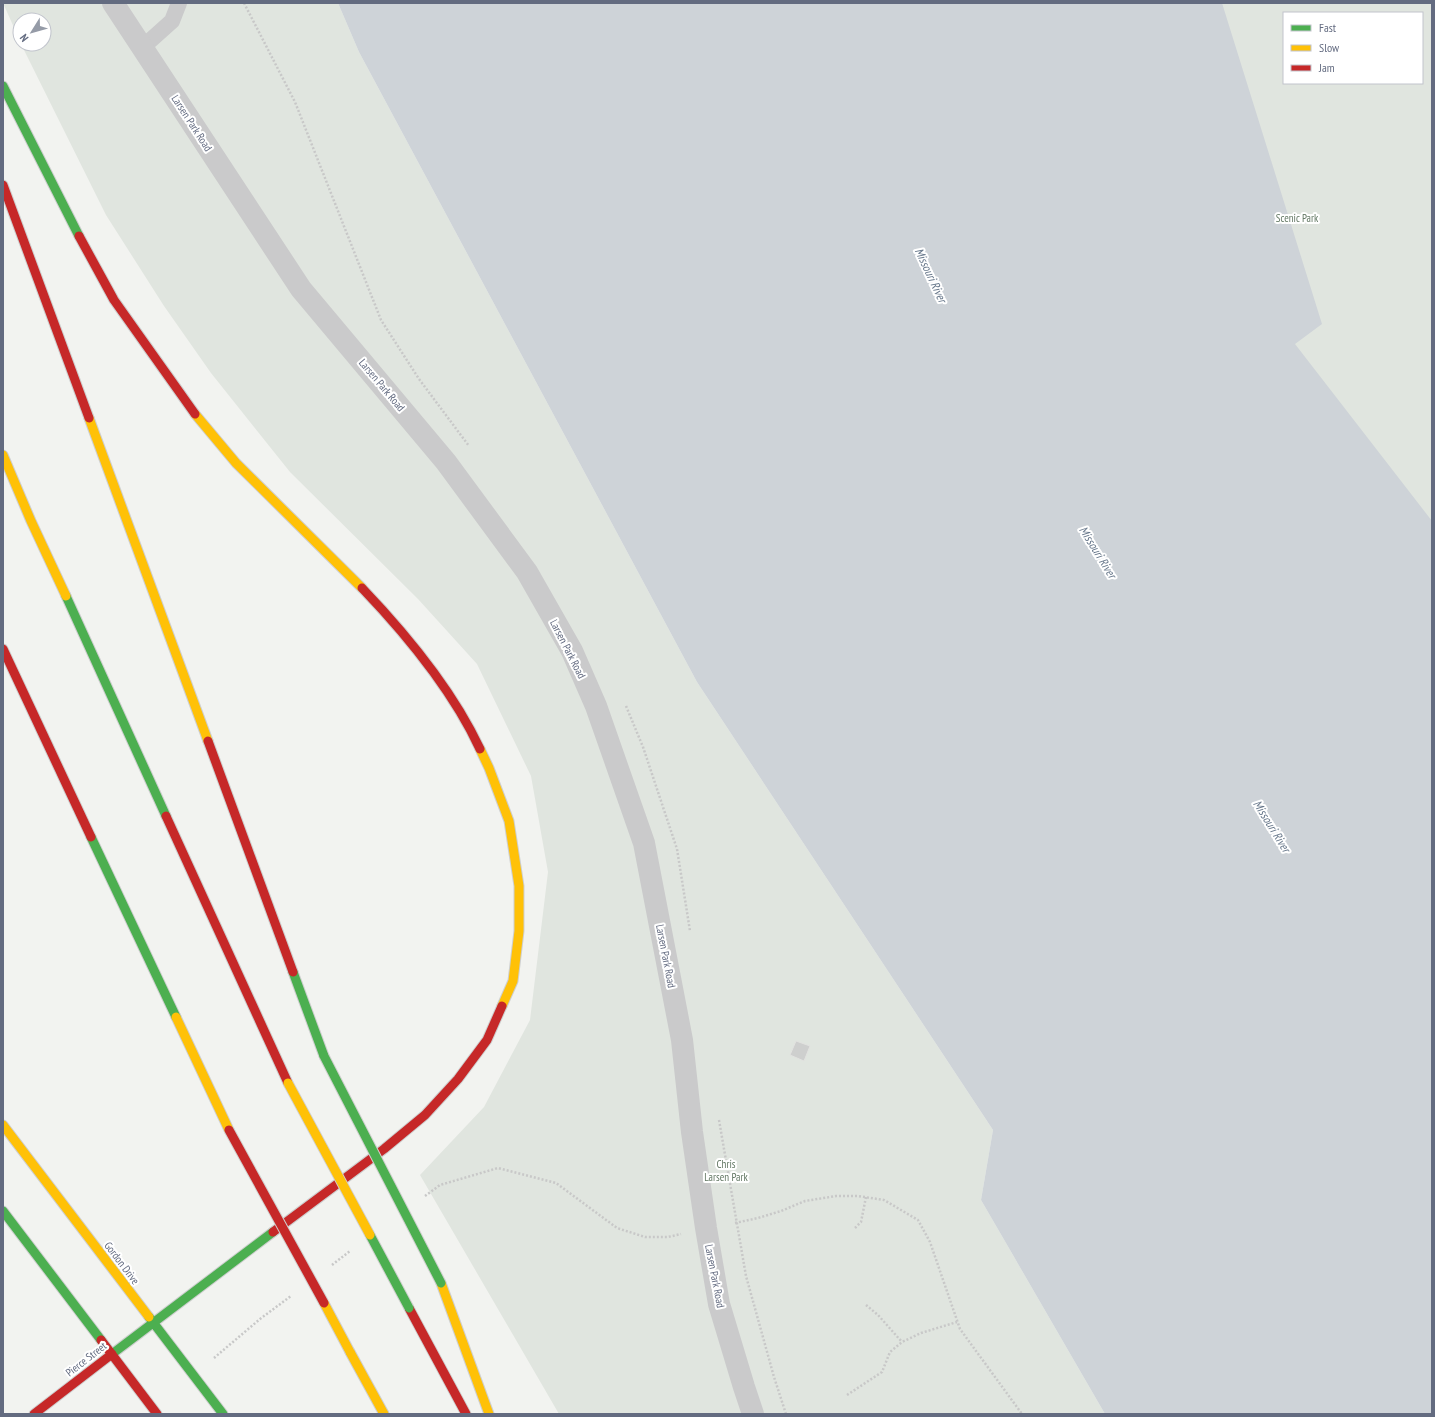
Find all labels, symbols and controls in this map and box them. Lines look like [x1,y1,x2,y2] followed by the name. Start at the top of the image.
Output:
[12,12,52,52] north arrow
[1283,12,1423,84] legend
[1319,20,1337,35] text: Fast
[17,31,31,45] text: N
[1319,40,1340,55] text: Slow
[1318,60,1335,75] text: Jam
[169,92,216,154] street label: Larsen Park Road
[1276,211,1319,225] park label: Scenic Park
[912,245,951,306] water label: Missouri River
[356,356,408,414] street label: Larsen Park Road
[1076,523,1121,582] water label: Missouri River
[547,617,589,681] street label: Larsen Park Road
[1250,797,1295,856] water label: Missouri River
[653,923,679,989] street label: Larsen Park Road
[704,1157,749,1184] park label: Chris Larsen Park
[101,1239,143,1287] street label: Gordon Drive
[702,1243,728,1309] street label: Larsen Park Road
[63,1339,109,1379] street label: Pierce Street

